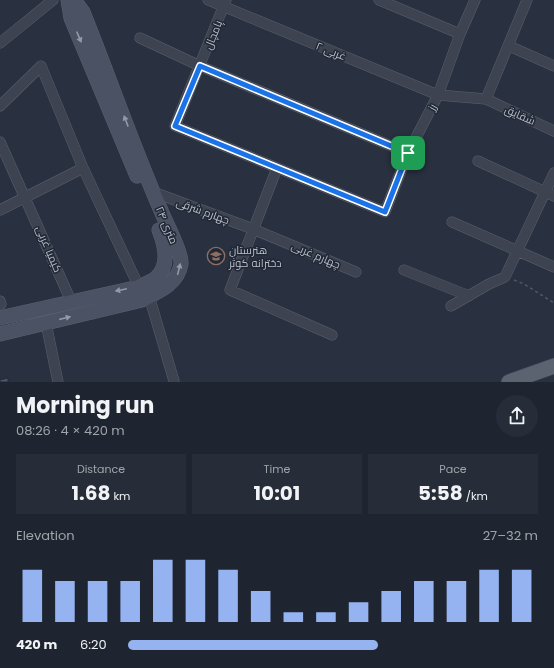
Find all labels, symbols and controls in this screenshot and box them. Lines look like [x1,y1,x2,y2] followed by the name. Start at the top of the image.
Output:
[200,18,226,52] street label: پامچال
[76,32,82,43] one-way arrow
[314,38,348,64] street label: ۲ غربی
[423,101,440,114] street label: رز
[502,101,538,129] street label: شقایق
[122,115,128,127] one-way arrow
[391,136,425,170] pin
[397,142,419,164] icon: arrive
[174,194,232,228] street label: چهارم شرقی
[152,204,182,246] street label: ۲۴ متری
[32,223,66,275] street label: کیمیا غربی
[289,238,343,272] street label: چهارم غربی
[228,242,282,271] place label: هنرستان دخترانه کوثر
[206,246,226,266] school or university icon: هنرستان دخترانه کوثر
[176,262,182,274] one-way arrow
[115,288,127,294] one-way arrow
[59,315,71,321] one-way arrow
[16,390,154,421] text: Morning run
[496,395,538,437] button: share
[16,421,125,440] text: 08:26 · 4 × 420 m
[77,461,125,477] text: Distance
[264,461,290,477] text: Time
[439,461,467,477] text: Pace
[72,479,110,507] text: 1.68
[254,479,300,507] text: 10:01
[418,479,463,507] text: 5:58
[110,488,130,504] text: km
[463,488,488,504] text: /km
[16,526,75,545] text: Elevation
[483,526,538,545] text: 27–32 m
[16,635,57,654] text: 420 m
[80,635,107,654] text: 6:20

